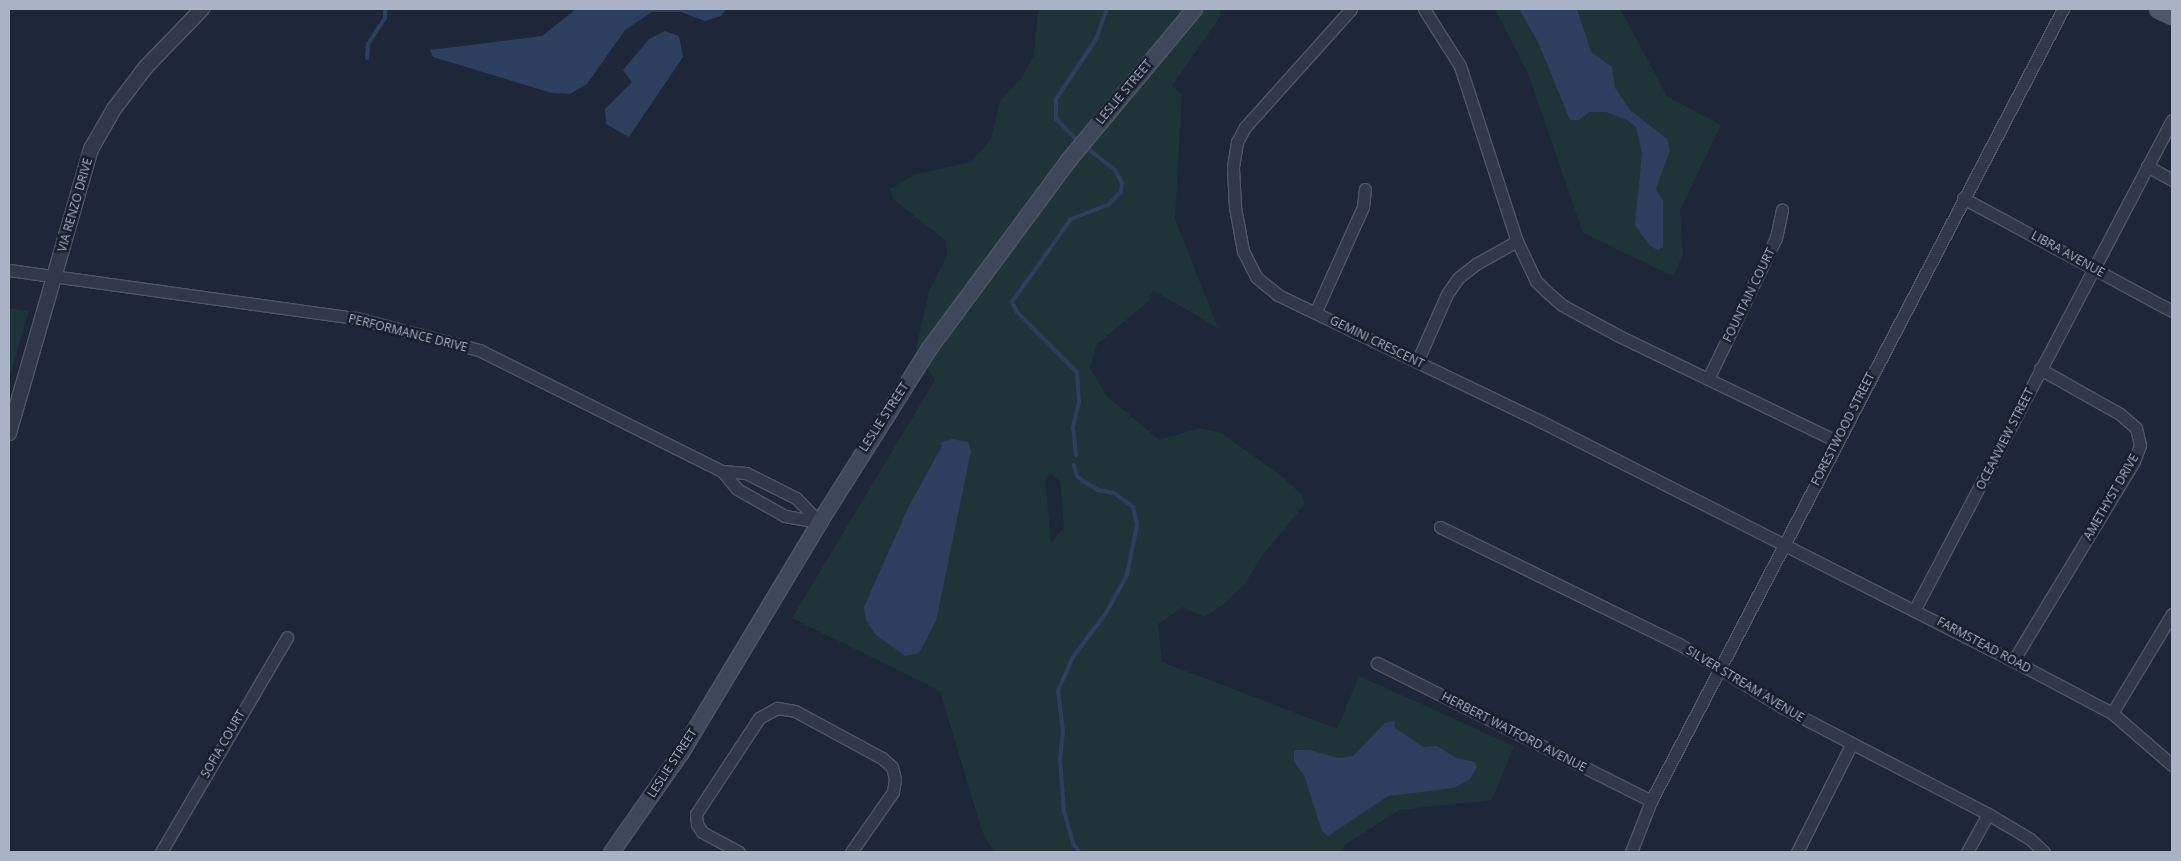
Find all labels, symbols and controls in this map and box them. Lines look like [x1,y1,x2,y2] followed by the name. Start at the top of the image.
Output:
[1093,57,1155,127] street label: LESLIE STREET
[55,156,95,254] street label: VIA RENZO DRIVE
[2029,228,2107,280] street label: LIBRA AVENUE
[1720,246,1778,344] street label: FOUNTAIN COURT
[347,311,469,355] street label: PERFORMANCE DRIVE
[1327,313,1427,371] street label: GEMINI CRESCENT
[1808,370,1878,488] street label: FORESTWOOD STREET
[856,380,912,454] street label: LESLIE STREET
[1973,386,2037,492] street label: OCEANVIEW STREET
[2081,451,2141,543] street label: AMETHYST DRIVE
[1935,614,2033,676] street label: FARMSTEAD ROAD
[1683,643,1807,725] street label: SILVER STREAM AVENUE
[1439,689,1589,775] street label: HERBERT WATFORD AVENUE
[198,708,248,780] street label: SOFIA COURT
[644,726,700,800] street label: LESLIE STREET

